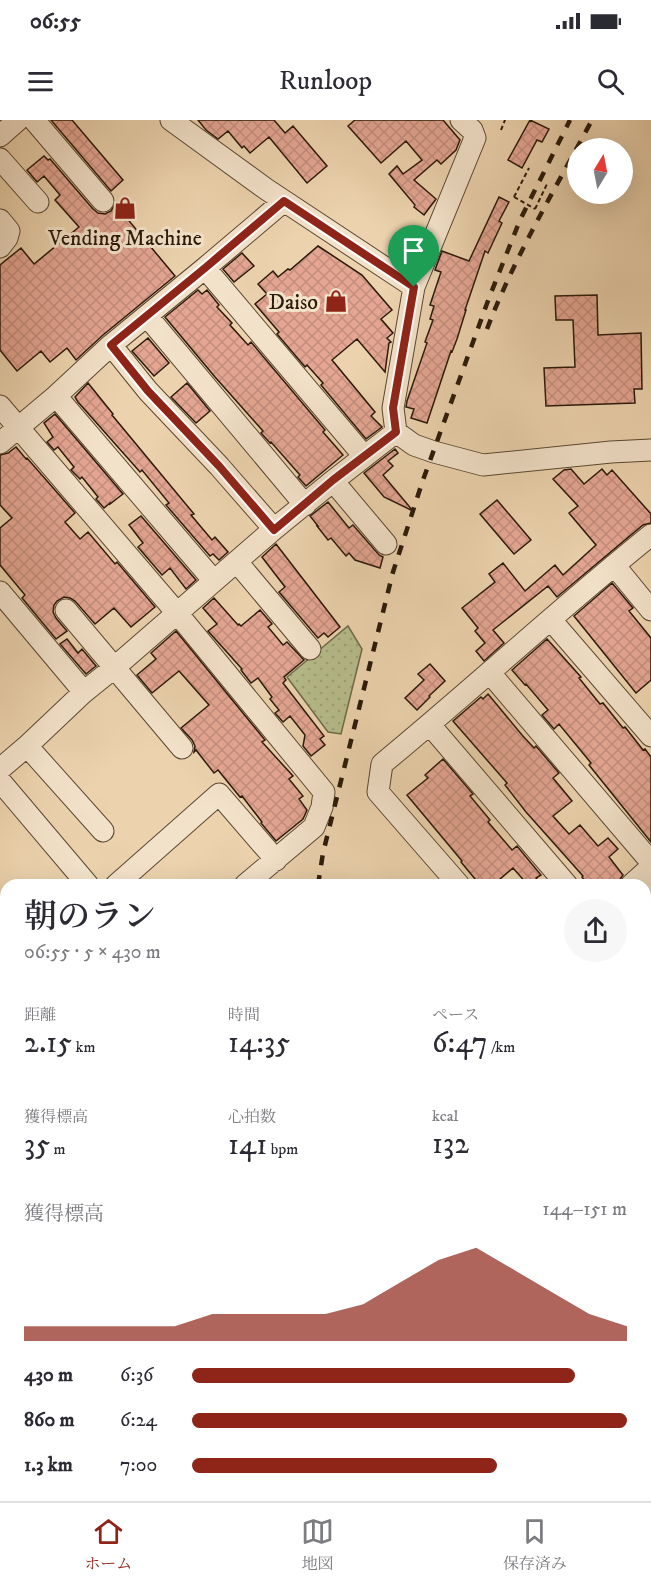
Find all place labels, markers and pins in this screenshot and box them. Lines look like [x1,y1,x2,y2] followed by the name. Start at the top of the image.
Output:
[112,195,138,221] shop icon: Vending Machine
[47,225,202,252] place label: Vending Machine
[388,225,439,287] pin
[323,288,349,314] shop icon: Daiso
[269,289,318,316] place label: Daiso

